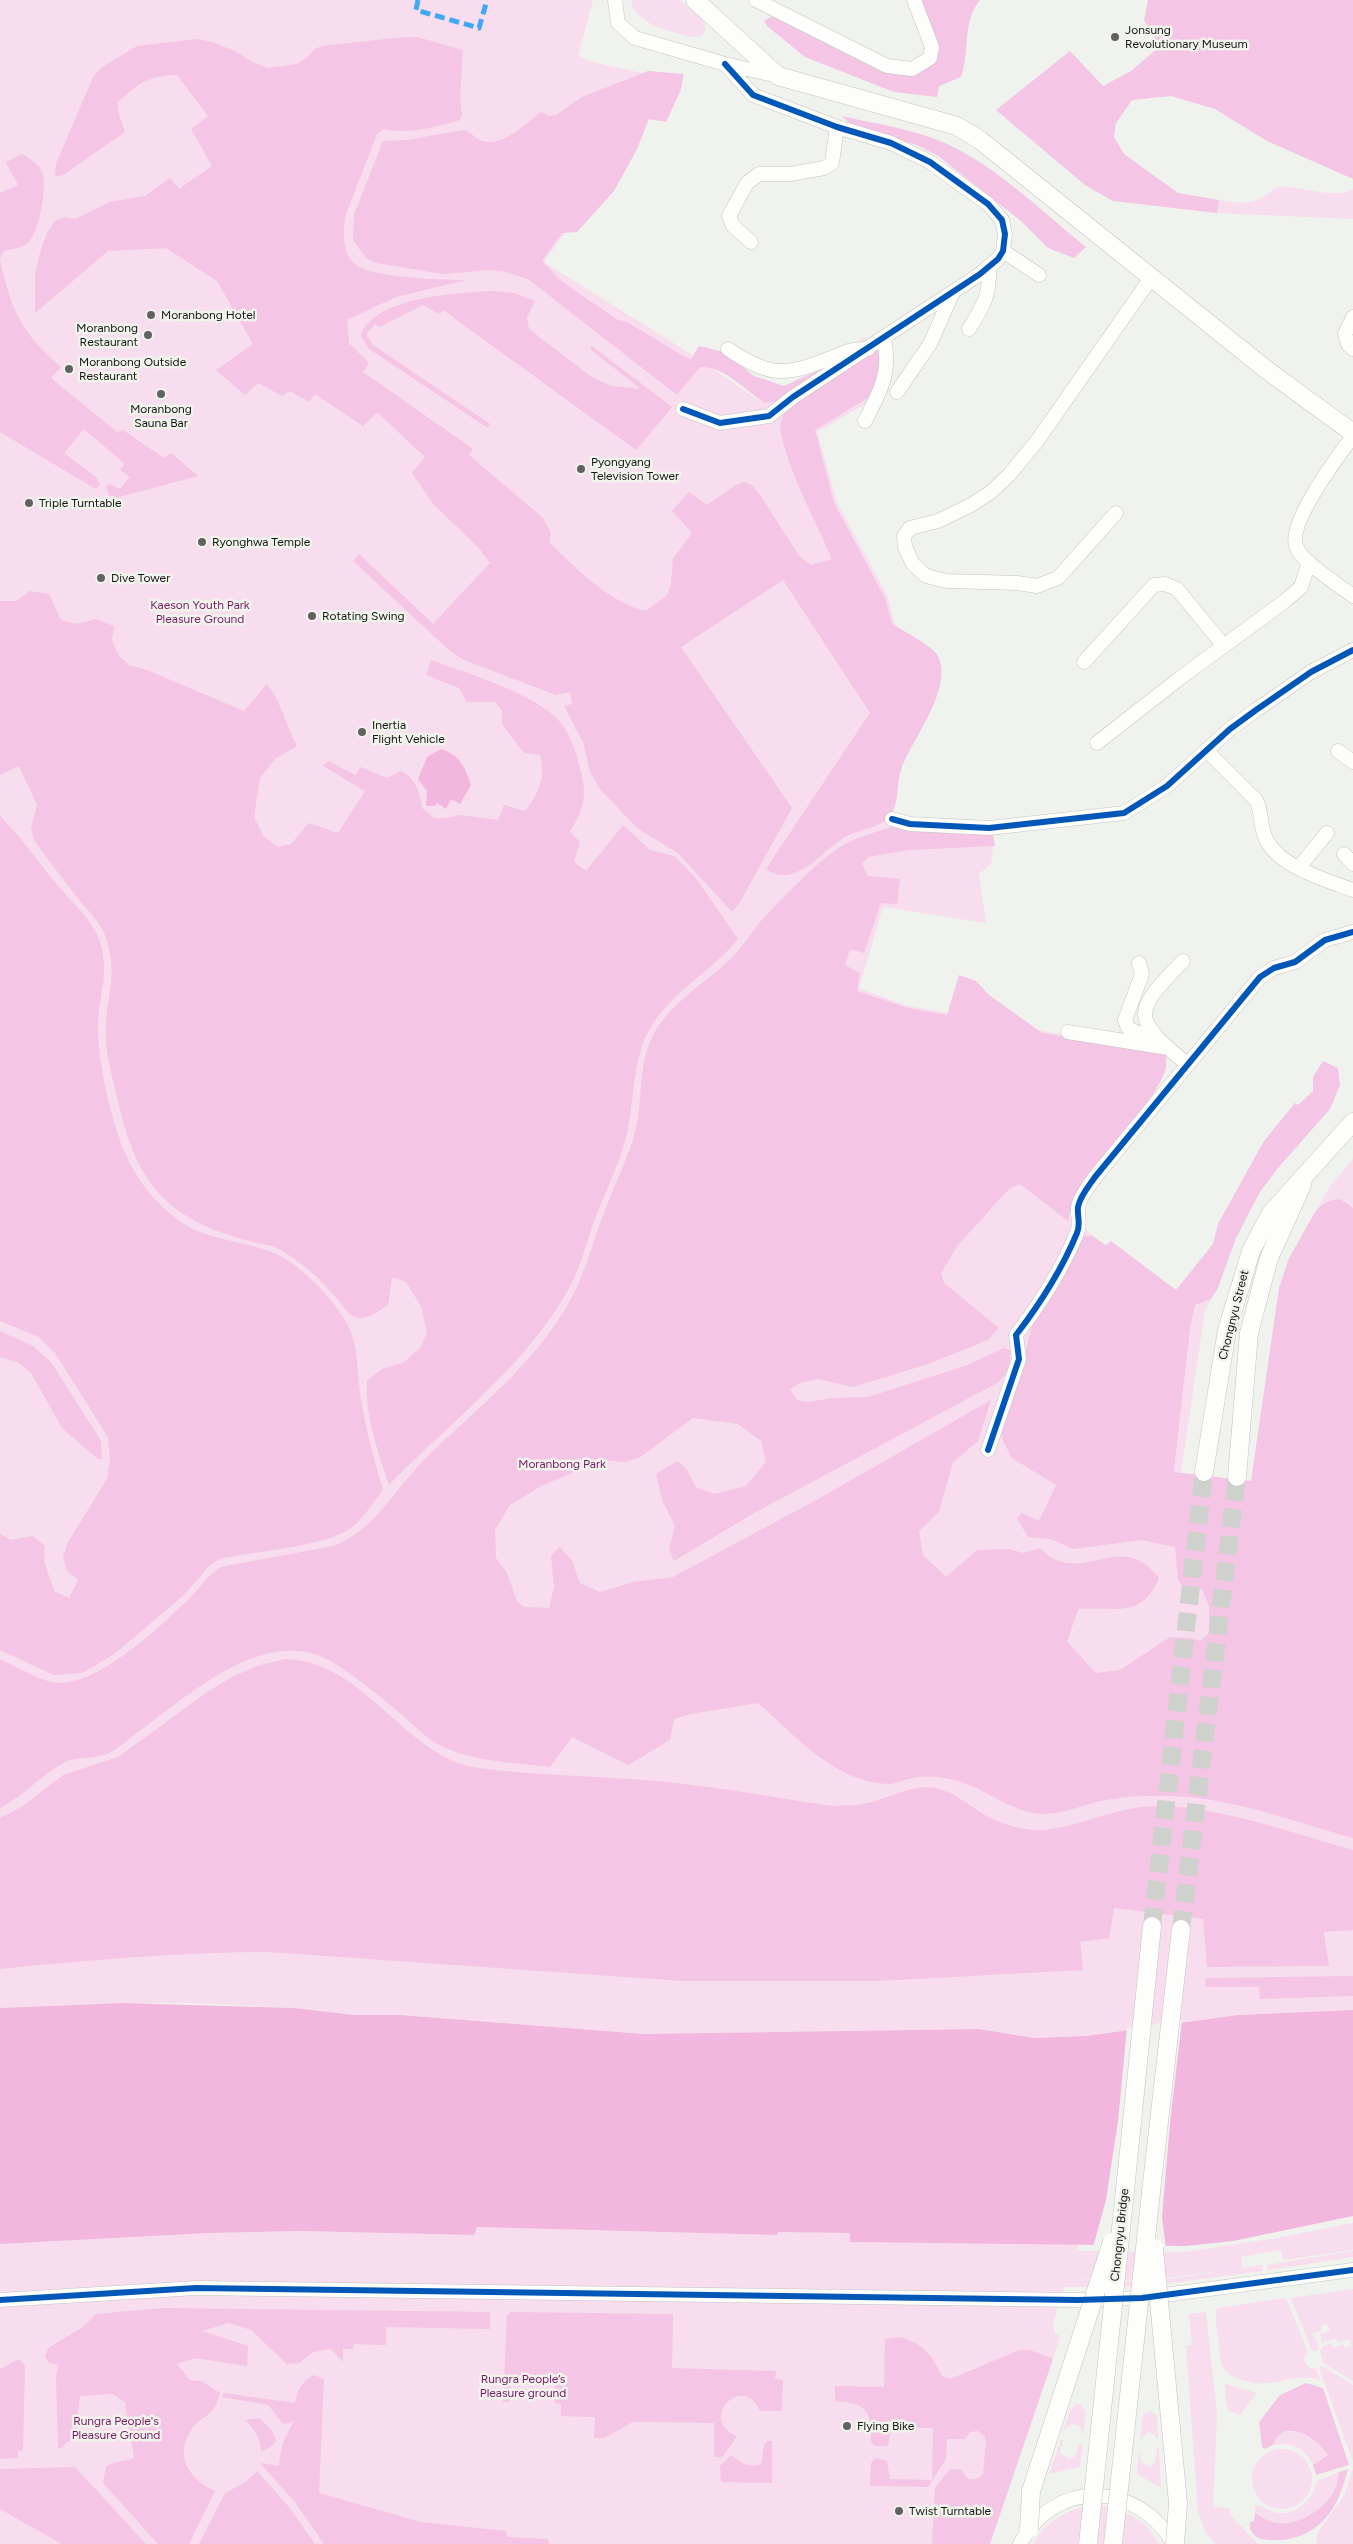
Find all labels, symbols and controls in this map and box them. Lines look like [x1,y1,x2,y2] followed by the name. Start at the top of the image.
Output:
[1125,23,1248,51] place label: Jonsung Revolutionary Museum
[1109,31,1121,43] marker: Jonsung Revolutionary Museum
[161,308,255,322] place label: Moranbong Hotel
[145,309,157,321] marker: Moranbong Hotel
[76,321,138,349] place label: Moranbong Restaurant
[142,329,154,341] marker: Moranbong Restaurant
[79,355,186,383] place label: Moranbong Outside Restaurant
[63,363,75,375] marker: Moranbong Outside Restaurant
[155,388,167,400] marker: Moranbong Sauna Bar
[130,402,192,430] place label: Moranbong Sauna Bar
[591,455,679,483] place label: Pyongyang Television Tower
[575,463,587,475] marker: Pyongyang Television Tower
[39,496,122,510] place label: Triple Turntable
[23,497,35,509] marker: Triple Turntable
[212,535,310,549] place label: Ryonghwa Temple
[196,536,208,548] marker: Ryonghwa Temple
[111,571,170,585] place label: Dive Tower
[95,572,107,584] marker: Dive Tower
[150,598,250,626] park label: Kaeson Youth Park Pleasure Ground
[322,609,404,623] place label: Rotating Swing
[306,610,318,622] marker: Rotating Swing
[372,718,445,746] place label: Inertia Flight Vehicle
[356,726,368,738] marker: Inertia Flight Vehicle
[1216,1269,1252,1361] street label: Chongnyu Street
[518,1457,606,1471] park label: Moranbong Park
[1108,2188,1132,2282] street label: Chongnyu Bridge
[480,2372,566,2400] park label: Rungra People’s Pleasure ground
[72,2414,160,2442] park label: Rungra People's Pleasure Ground
[857,2419,914,2433] place label: Flying Bike
[841,2420,853,2432] marker: Flying Bike
[909,2504,991,2518] place label: Twist Turntable
[893,2505,905,2517] marker: Twist Turntable

